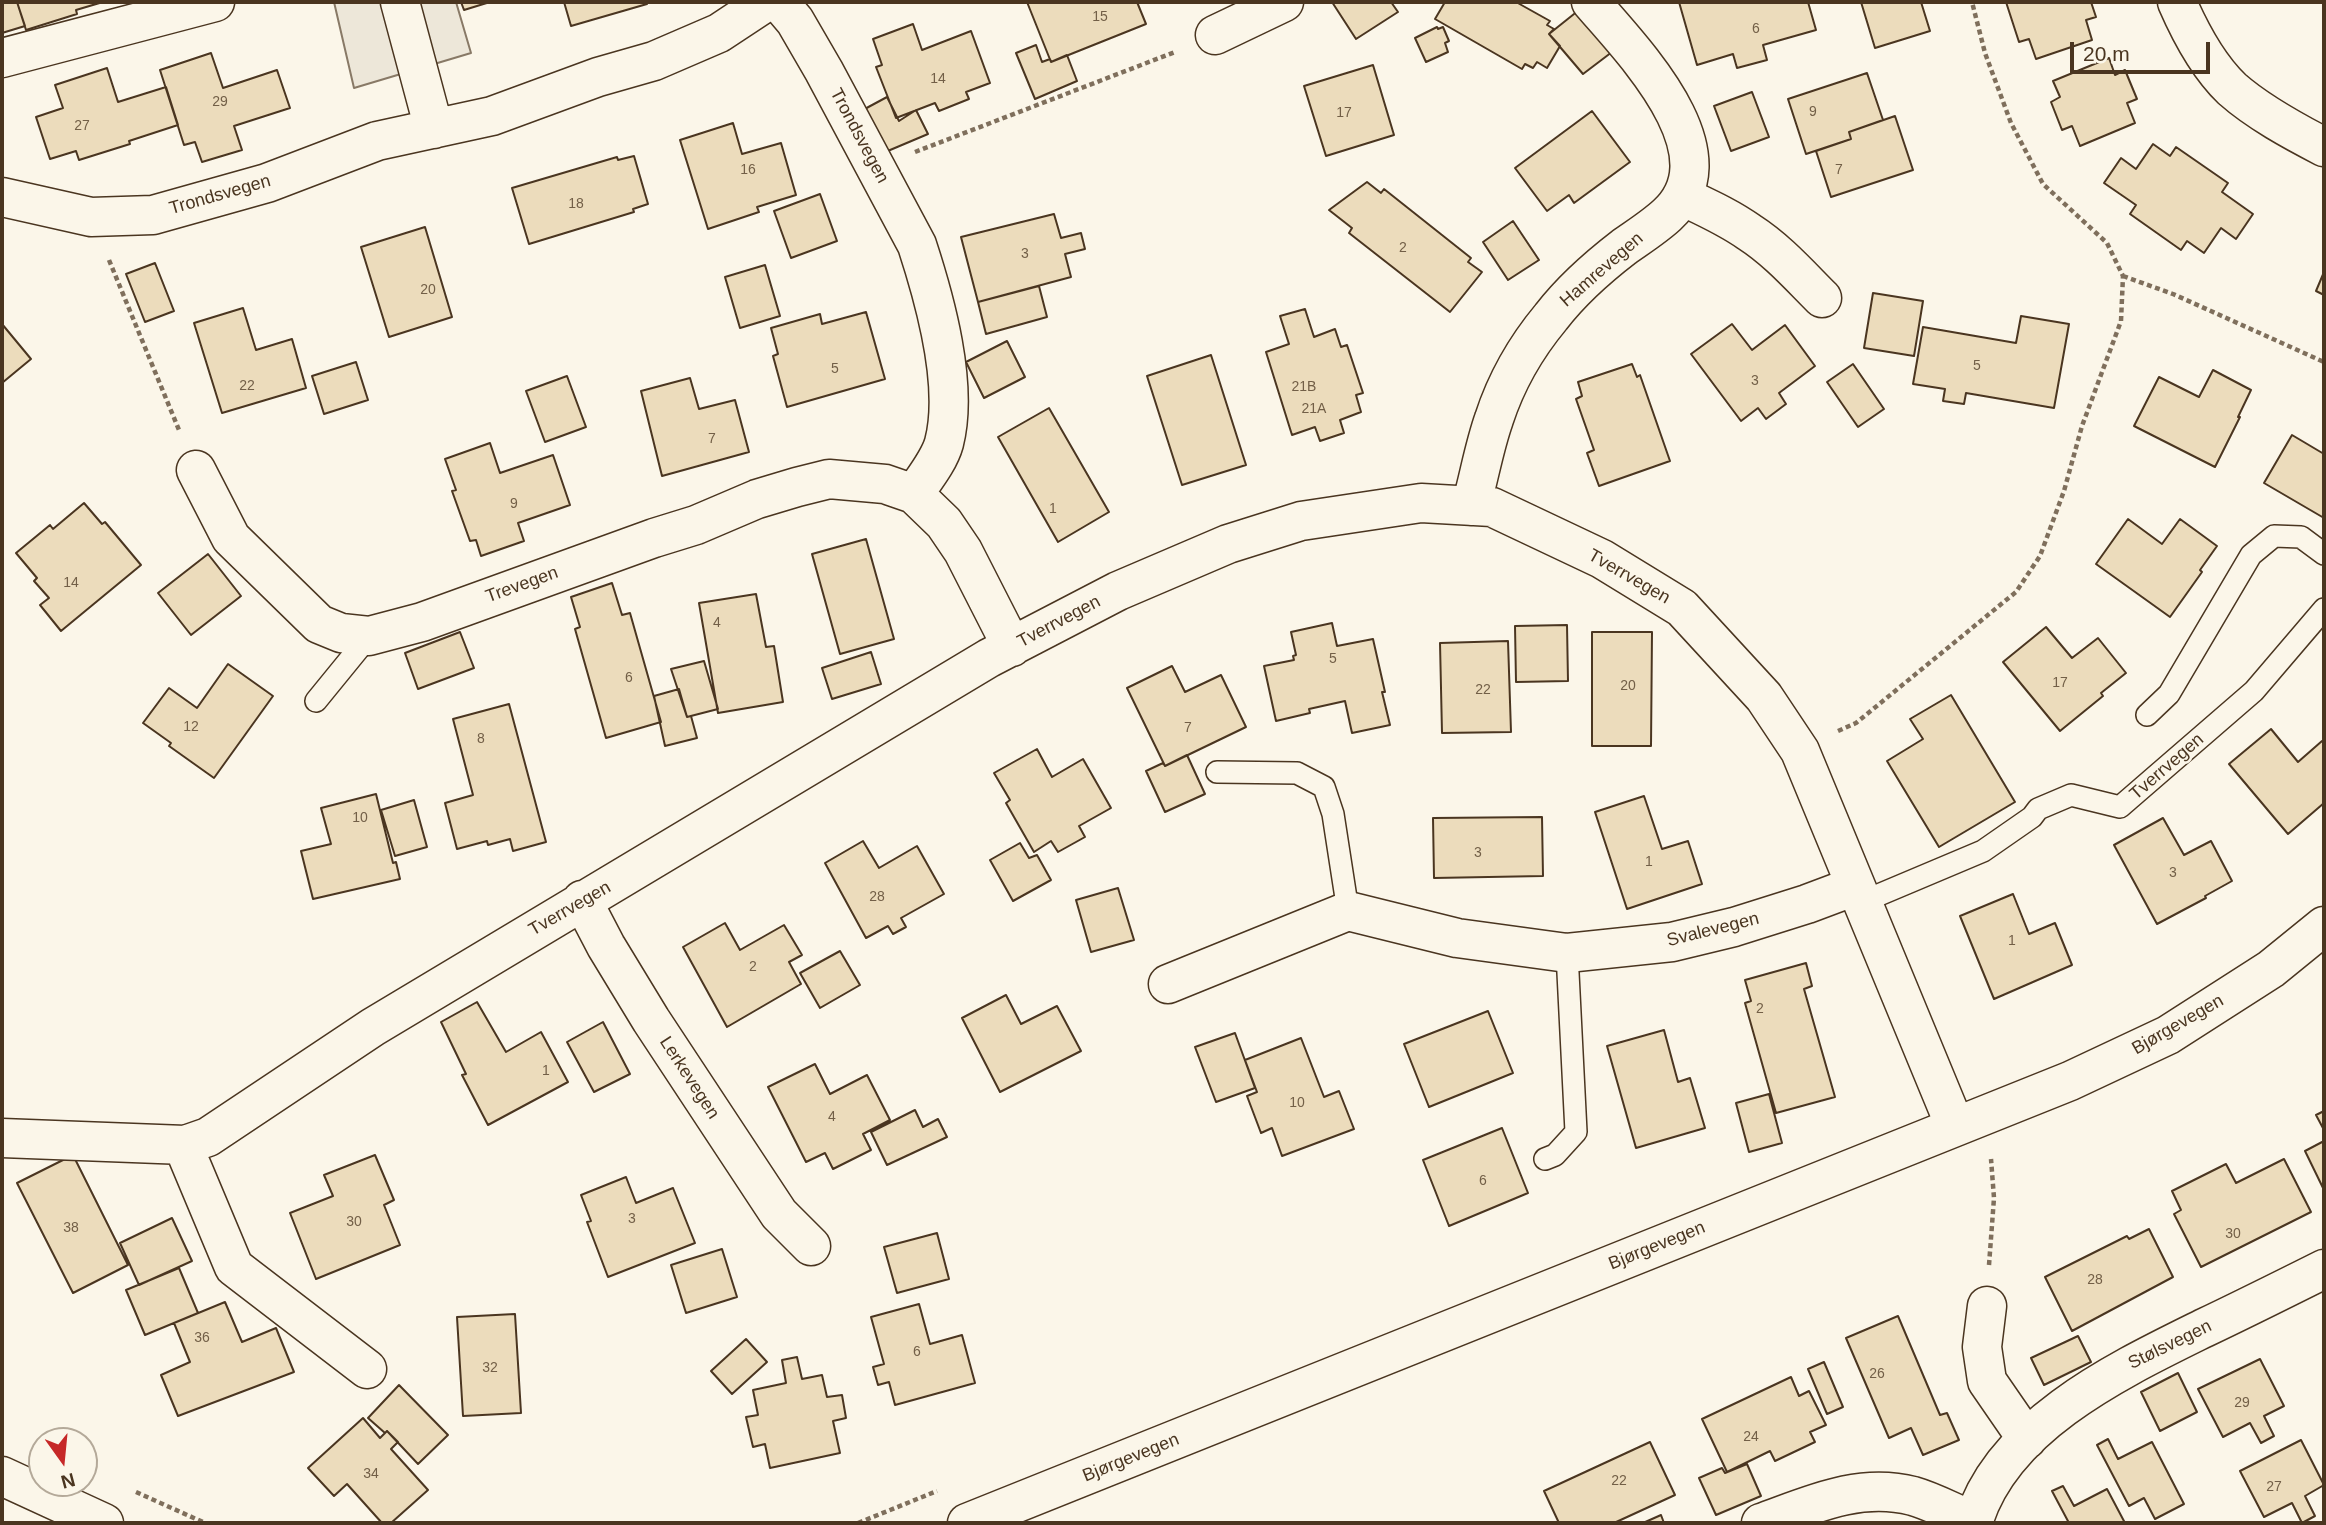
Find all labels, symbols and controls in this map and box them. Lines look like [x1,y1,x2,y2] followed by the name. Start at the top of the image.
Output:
[1092,9,1108,25] house number: 15
[1752,21,1760,37] house number: 6
[2074,28,2214,72] scale bar
[2083,42,2130,65] text: 20 m
[930,71,946,87] house number: 14
[825,85,893,187] street label: Trondsvegen
[212,94,228,110] house number: 29
[1809,104,1817,120] house number: 9
[1336,105,1352,121] house number: 17
[74,118,90,134] house number: 27
[740,162,756,178] house number: 16
[1835,162,1843,178] house number: 7
[167,170,273,220] street label: Trondsvegen
[568,196,584,212] house number: 18
[1556,228,1648,312] street label: Hamrevegen
[1399,240,1407,256] house number: 2
[1021,246,1029,262] house number: 3
[420,282,436,298] house number: 20
[1973,358,1981,374] house number: 5
[831,361,839,377] house number: 5
[1751,373,1759,389] house number: 3
[239,378,255,394] house number: 22
[1292,379,1316,395] house number: 21B
[1302,401,1326,417] house number: 21A
[708,431,716,447] house number: 7
[510,496,518,512] house number: 9
[1049,501,1057,517] house number: 1
[1584,545,1674,609] street label: Tverrvegen
[483,562,561,608] street label: Trevegen
[63,575,79,591] house number: 14
[1014,591,1104,653] street label: Tverrvegen
[713,615,721,631] house number: 4
[1329,651,1337,667] house number: 5
[625,670,633,686] house number: 6
[2052,675,2068,691] house number: 17
[1620,678,1636,694] house number: 20
[1475,682,1491,698] house number: 22
[183,719,199,735] house number: 12
[1184,720,1192,736] house number: 7
[2126,729,2208,805] street label: Tverrvegen
[477,731,485,747] house number: 8
[352,810,368,826] house number: 10
[1474,845,1482,861] house number: 3
[1645,854,1653,870] house number: 1
[2169,865,2177,881] house number: 3
[525,877,615,941] street label: Tverrvegen
[869,889,885,905] house number: 28
[1665,908,1761,952] street label: Svalevegen
[2008,933,2016,949] house number: 1
[749,959,757,975] house number: 2
[2128,990,2228,1060] street label: Bjørgevegen
[1756,1001,1764,1017] house number: 2
[654,1033,724,1123] street label: Lerkevegen
[542,1063,550,1079] house number: 1
[1289,1095,1305,1111] house number: 10
[828,1109,836,1125] house number: 4
[1479,1173,1487,1189] house number: 6
[628,1211,636,1227] house number: 3
[346,1214,362,1230] house number: 30
[1606,1217,1708,1275] street label: Bjørgevegen
[63,1220,79,1236] house number: 38
[2225,1226,2241,1242] house number: 30
[2087,1272,2103,1288] house number: 28
[2125,1316,2215,1374] street label: Stølsvegen
[194,1330,210,1346] house number: 36
[913,1344,921,1360] house number: 6
[482,1360,498,1376] house number: 32
[1869,1366,1885,1382] house number: 26
[2234,1395,2250,1411] house number: 29
[28,1427,98,1497] north arrow
[1080,1429,1182,1487] street label: Bjørgevegen
[1743,1429,1759,1445] house number: 24
[363,1466,379,1482] house number: 34
[59,1469,77,1493] text: N
[1611,1473,1627,1489] house number: 22
[2266,1479,2282,1495] house number: 27

